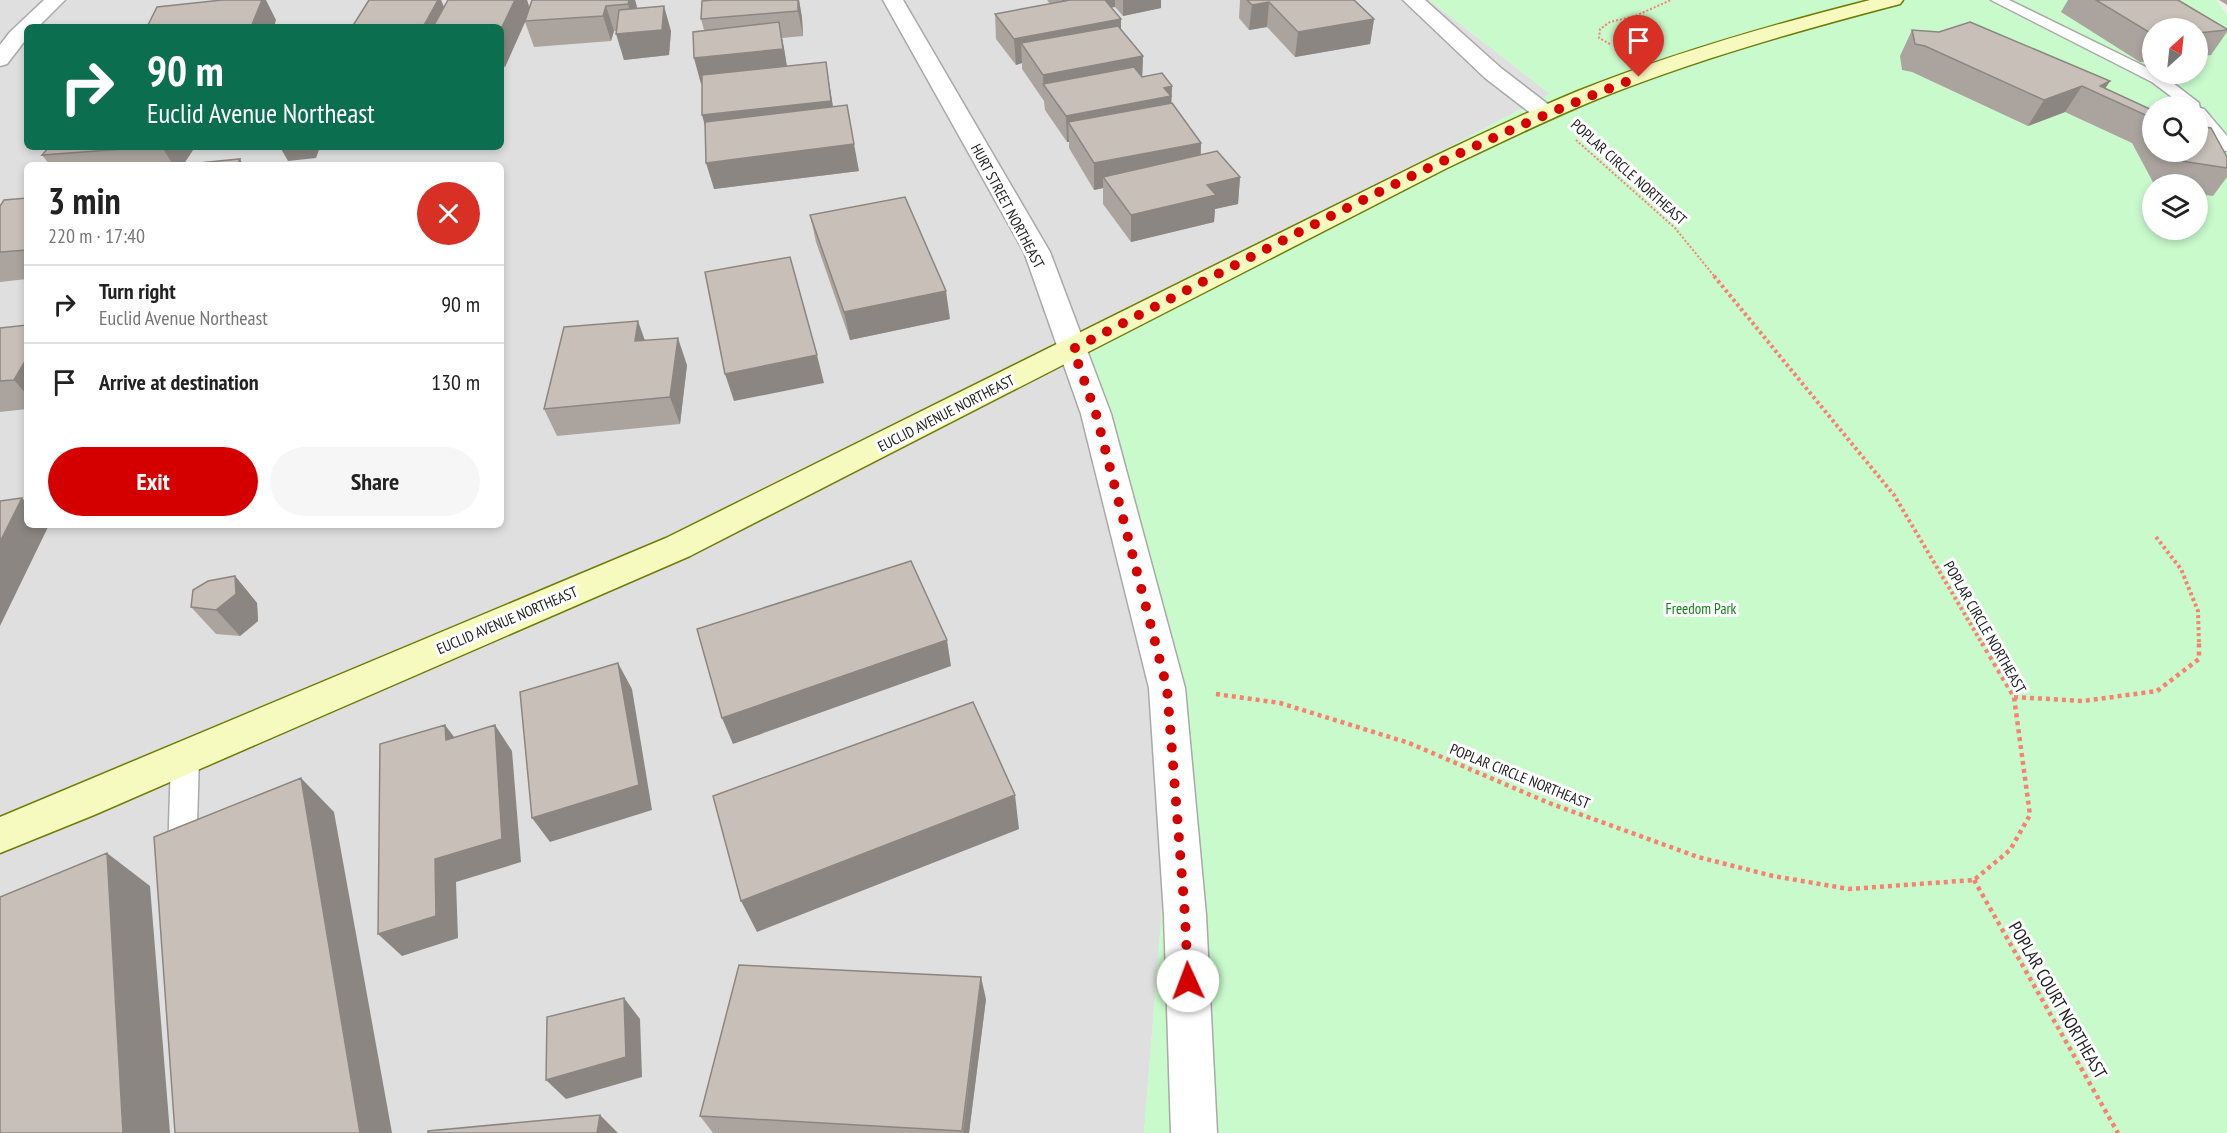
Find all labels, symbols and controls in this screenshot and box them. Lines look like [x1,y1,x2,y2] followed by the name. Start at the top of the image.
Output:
[1613,15,1664,77] pin
[2142,18,2208,84] north arrow
[2142,18,2208,240] map controls
[1622,24,1655,57] icon: arrive
[147,43,224,98] text: 90 m
[48,48,126,126] icon: right
[147,96,375,130] text: Euclid Avenue Northeast
[2142,96,2208,162] button: search
[1567,115,1691,229] street label: POPLAR CIRCLE NORTHEAST
[967,140,1049,272] street label: HURT STREET NORTHEAST
[2142,174,2208,240] button: layers
[48,177,121,224] text: 3 min
[417,182,480,245] button: close
[48,223,145,249] text: 220 m · 17:40
[99,277,176,305] text: Turn right
[48,288,81,321] icon: right
[441,290,480,318] text: 90 m
[99,305,268,331] text: Euclid Avenue Northeast
[48,366,81,399] icon: arrive
[99,368,259,396] text: Arrive at destination
[431,368,480,396] text: 130 m
[874,370,1018,456] street label: EUCLID AVENUE NORTHEAST
[48,447,258,516] button: Exit
[270,447,480,516] button: Share
[1939,558,2031,697] street label: POPLAR CIRCLE NORTHEAST
[434,582,581,658] street label: EUCLID AVENUE NORTHEAST
[1666,599,1737,618] park label: Freedom Park
[1447,739,1593,813] street label: POPLAR CIRCLE NORTHEAST
[2004,917,2112,1083] street label: POPLAR COURT NORTHEAST
[1156,949,1220,1013] position arrow

